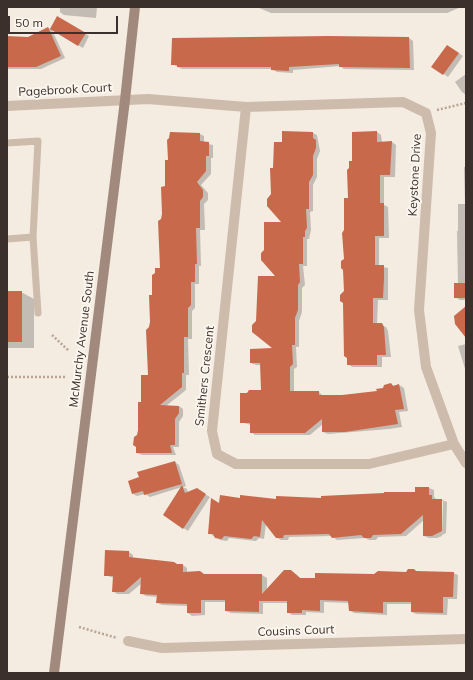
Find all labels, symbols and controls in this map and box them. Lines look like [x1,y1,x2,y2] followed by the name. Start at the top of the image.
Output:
[10,8,120,34] scale bar
[15,15,43,30] text: 50 m
[18,80,112,100] street label: Pagebrook Court
[406,133,424,217] street label: Keystone Drive
[66,270,98,408] street label: McMurchy Avenue South
[193,325,217,427] street label: Smithers Crescent
[257,622,335,640] street label: Cousins Court

